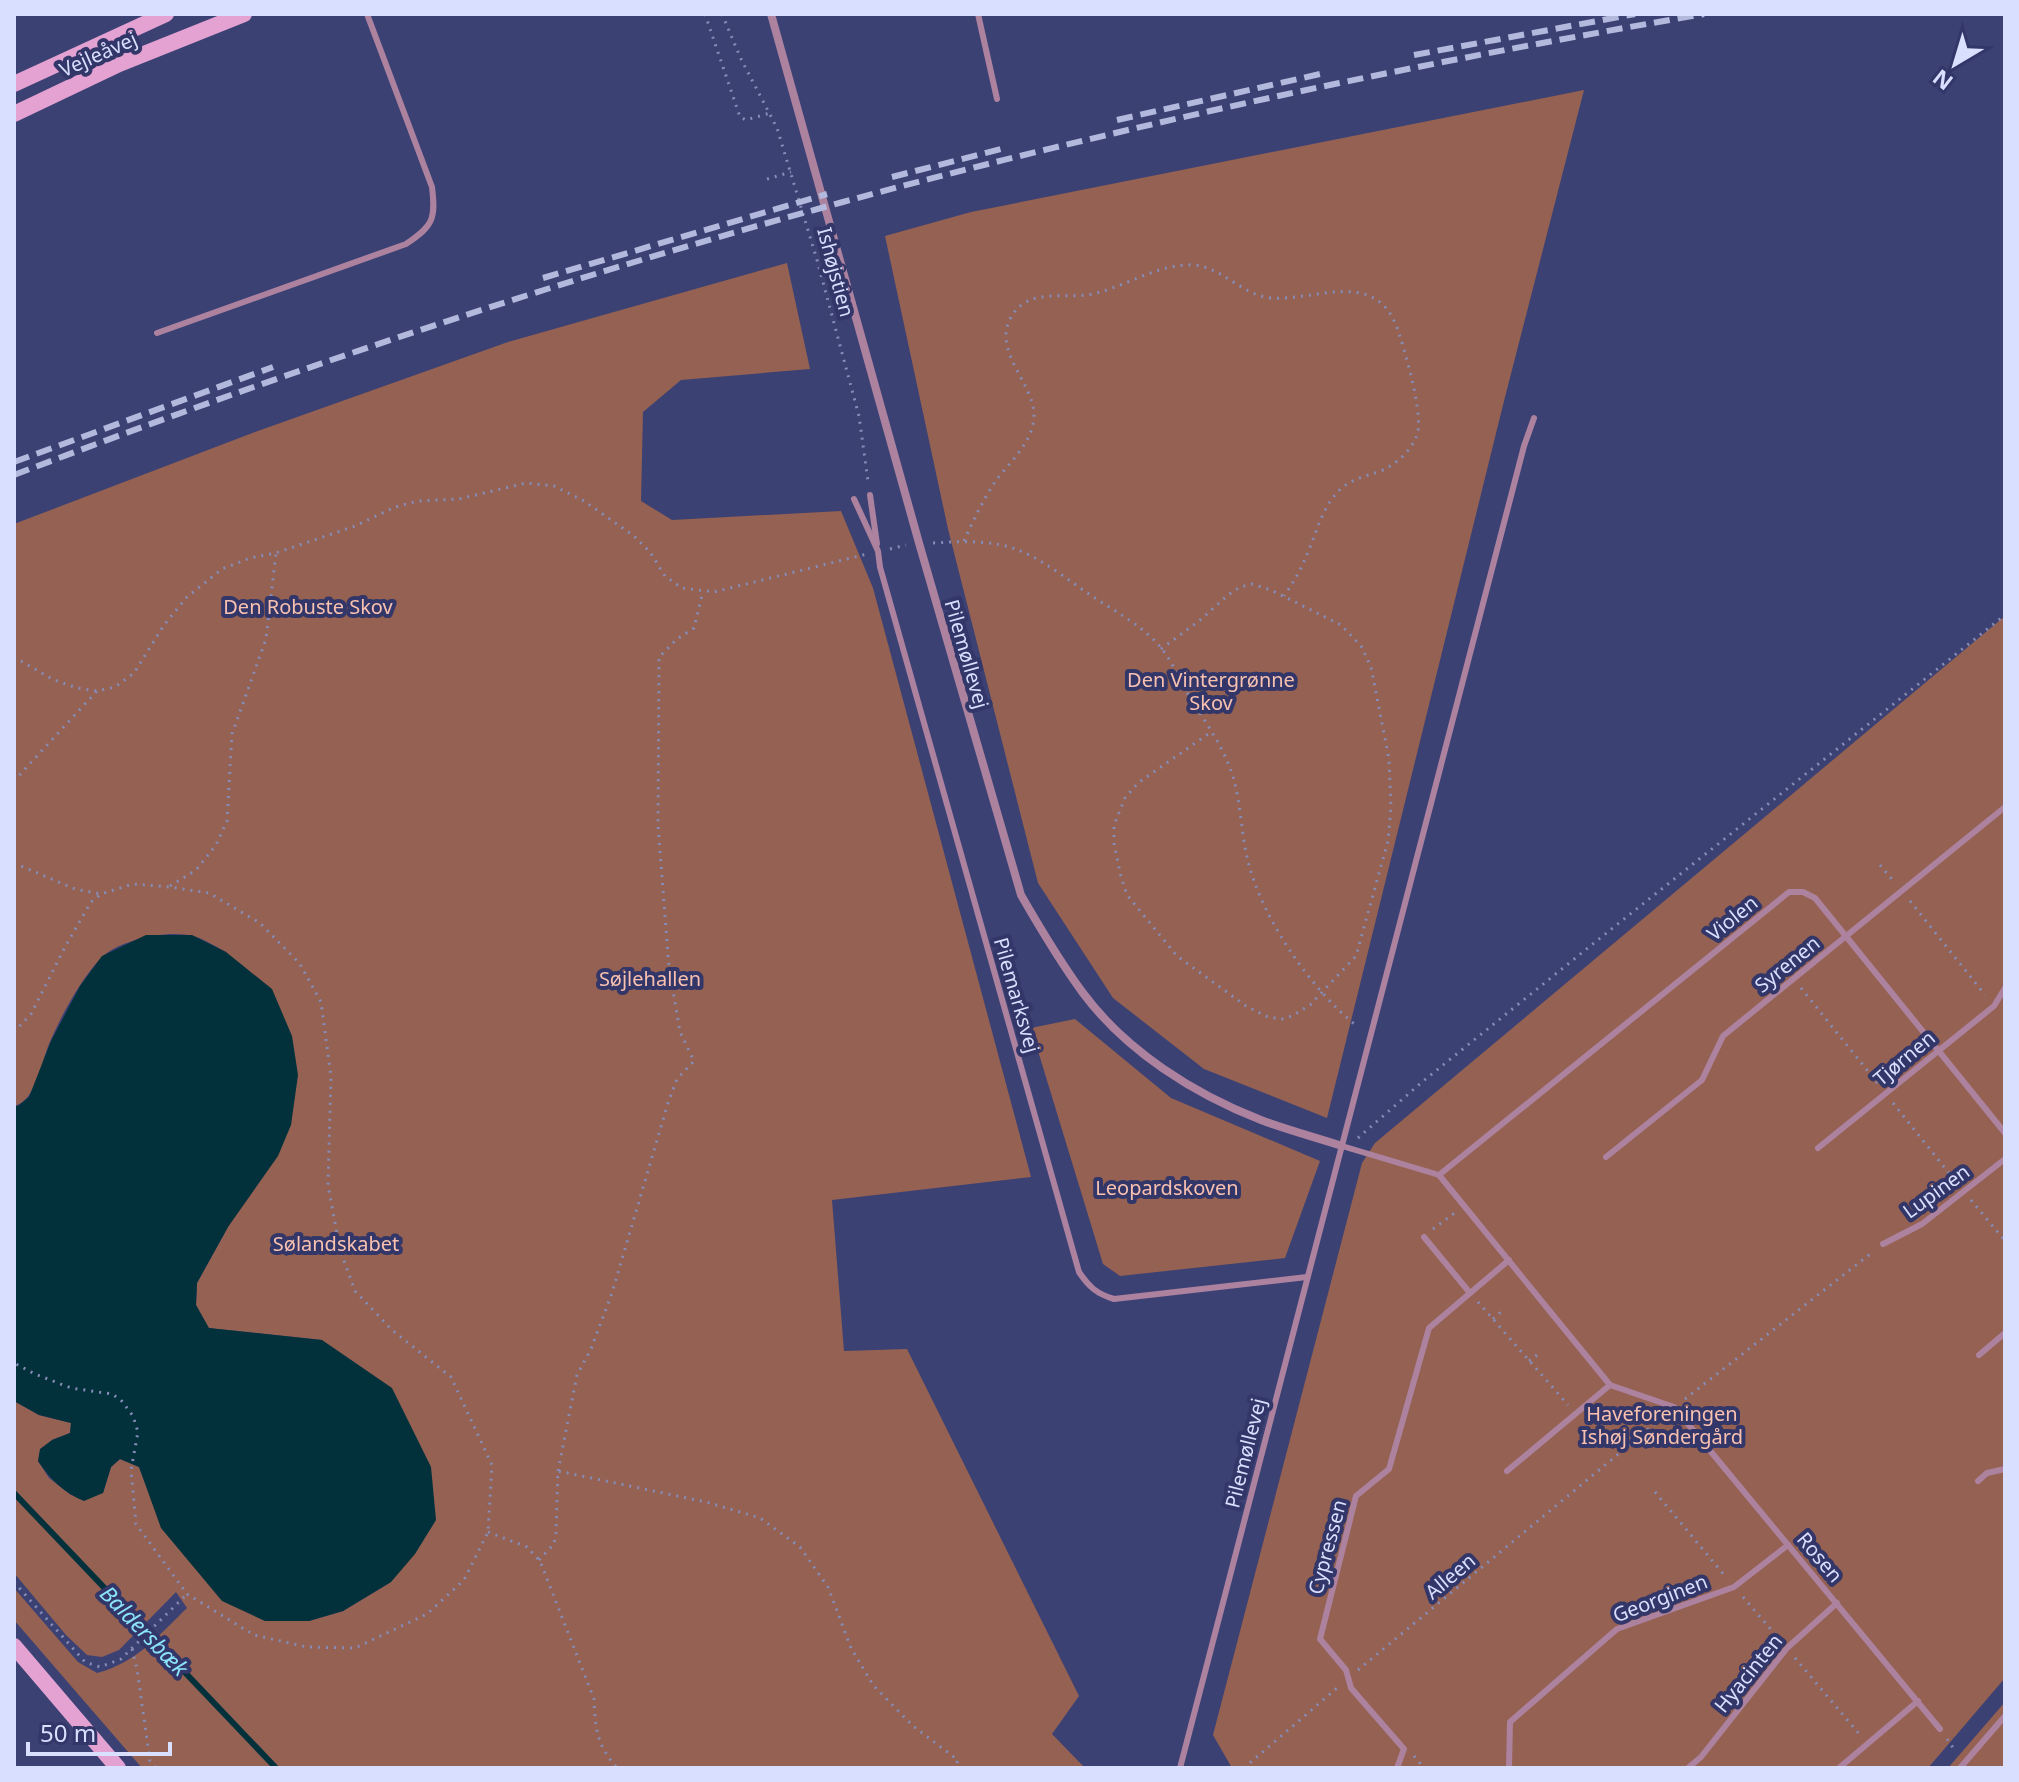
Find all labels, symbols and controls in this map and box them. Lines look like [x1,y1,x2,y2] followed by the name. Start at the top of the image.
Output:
[1915,24,1995,104] north arrow
[55,25,141,83] street label: Vejleåvej
[1926,63,1958,98] text: N
[811,224,861,320] street label: Ishøjstien
[223,593,394,620] park label: Den Robuste Skov
[939,596,995,712] street label: Pilemøllevej
[1127,666,1295,716] park label: Den Vintergrønne Skov
[1701,889,1763,947] street label: Violen
[1749,929,1825,999] street label: Syrenen
[988,934,1046,1056] street label: Pilemarksvej
[599,965,701,992] park label: Søjlehallen
[1867,1024,1941,1092] street label: Tjørnen
[1897,1158,1975,1224] street label: Lupinen
[1095,1174,1239,1201] park label: Leopardskoven
[273,1230,399,1257] park label: Sølandskabet
[1218,1395,1272,1511] street label: Pilemøllevej
[1581,1400,1743,1450] park label: Haveforeningen Ishøj Søndergård
[1301,1497,1353,1597] street label: Cypressen
[1791,1526,1849,1588] street label: Rosen
[1419,1547,1481,1605] street label: Alleen
[1609,1568,1711,1628] street label: Georginen
[94,1578,197,1683] water label: Baldersbæk
[1708,1628,1788,1718] street label: Hyacinten
[28,1706,170,1756] scale bar
[40,1716,96,1749] text: 50 m

